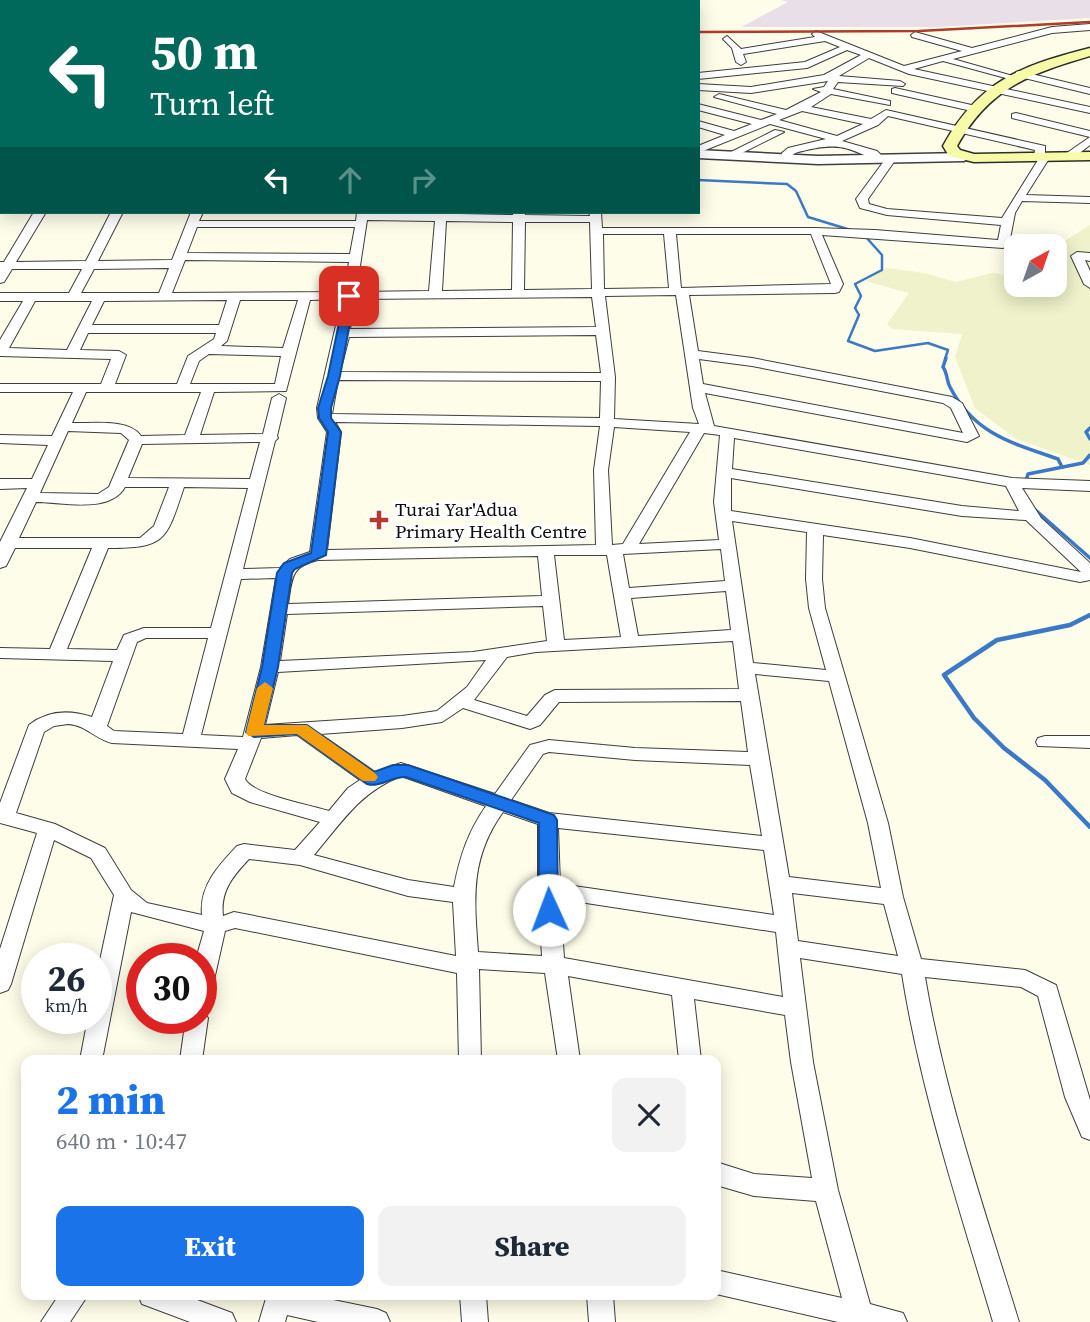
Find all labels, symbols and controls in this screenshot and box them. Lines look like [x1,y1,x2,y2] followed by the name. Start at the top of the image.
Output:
[150,18,258,85] text: 50 m
[35,28,126,119] icon: left
[150,82,274,126] text: Turn left
[258,161,296,199] icon: left
[331,161,369,199] icon: ahead
[404,161,442,199] icon: right
[1004,234,1068,298] north arrow
[1004,234,1067,297] map controls
[319,266,379,326] pin
[330,277,368,315] icon: arrive
[395,496,587,544] place label: Turai Yar'Adua Primary Health Centre
[369,510,389,530] marker: Turai Yar'Adua Primary Health Centre
[512,873,586,947] position arrow
[126,943,217,1034] speed limit sign: 30
[48,955,85,1003] text: 26
[45,993,88,1018] text: km/h
[56,1070,166,1128] text: 2 min
[612,1078,686,1152] button: close
[56,1125,187,1157] text: 640 m · 10:47
[56,1206,364,1286] button: Exit
[378,1206,686,1286] button: Share

